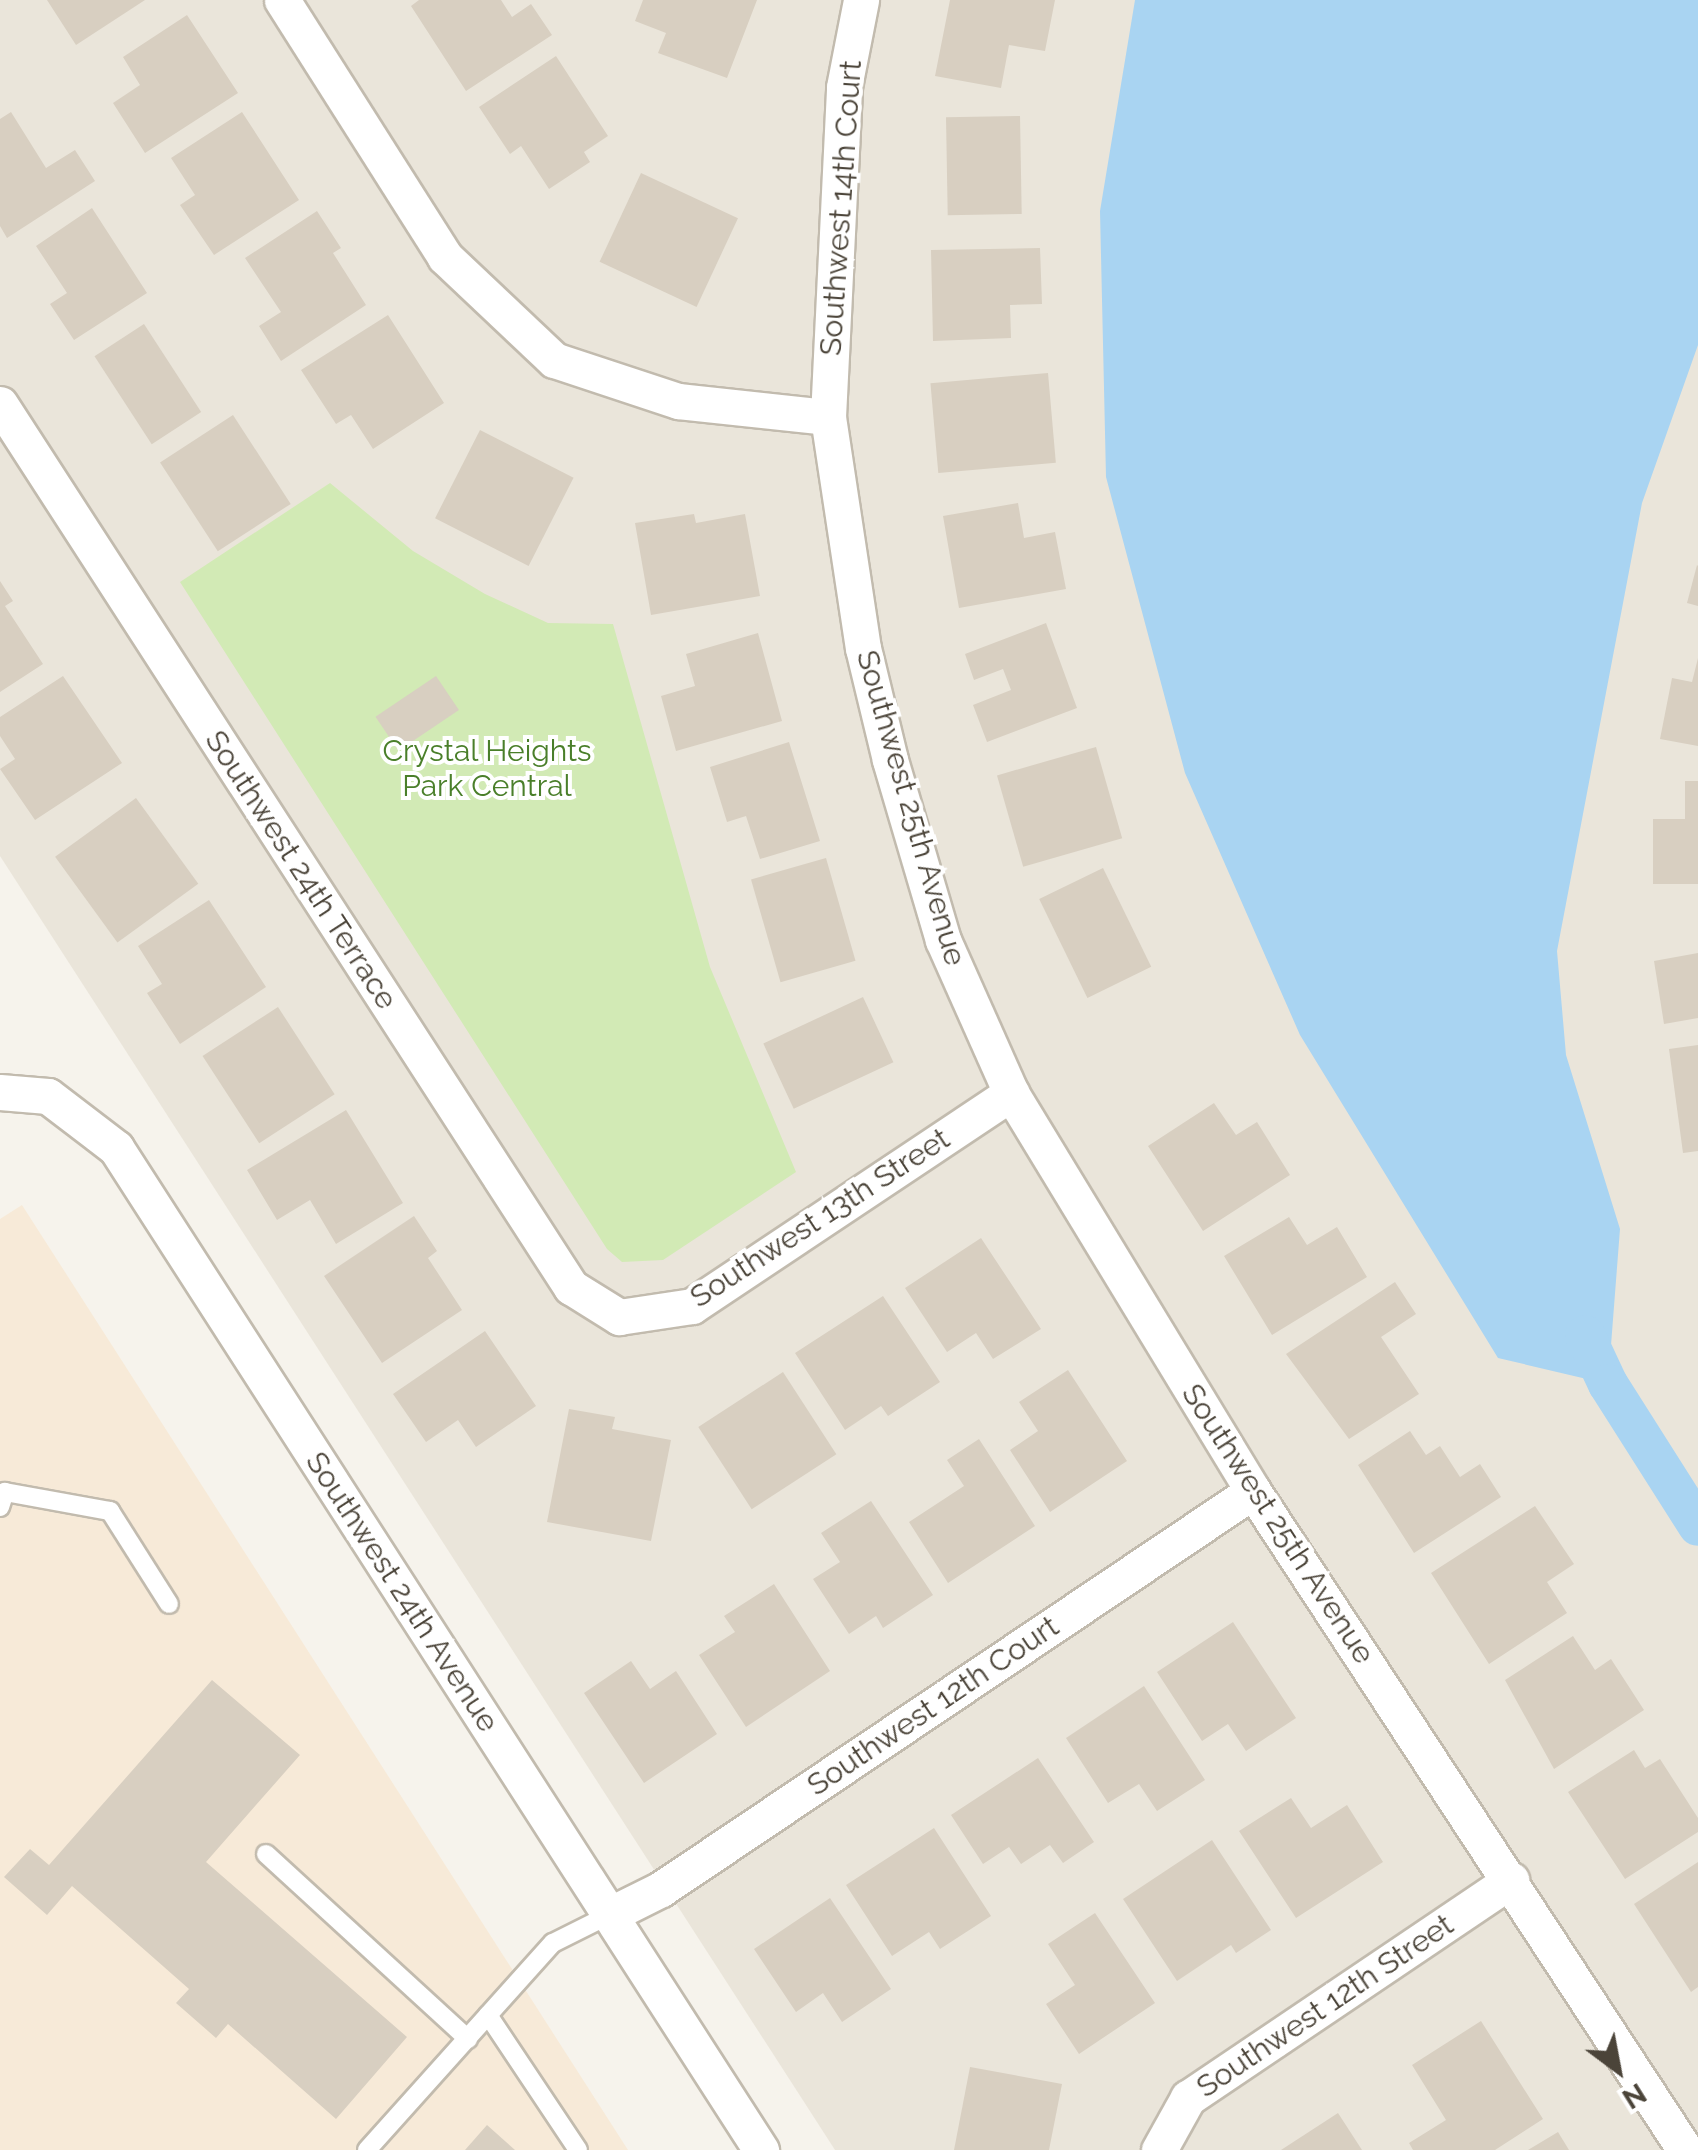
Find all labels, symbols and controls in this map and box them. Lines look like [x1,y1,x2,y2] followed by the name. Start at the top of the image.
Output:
[813,59,869,357] street label: Southwest 14th Court
[849,646,973,970] street label: Southwest 25th Avenue
[197,724,405,1016] street label: Southwest 24th Terrace
[382,733,592,804] park label: Crystal Heights Park Central
[684,1121,956,1315] street label: Southwest 13th Street
[1174,1377,1382,1671] street label: Southwest 25th Avenue
[298,1445,506,1739] street label: Southwest 24th Avenue
[801,1609,1065,1803] street label: Southwest 12th Court
[1190,1907,1460,2105] street label: Southwest 12th Street
[1568,2020,1668,2120] north arrow
[1616,2076,1652,2116] text: N

